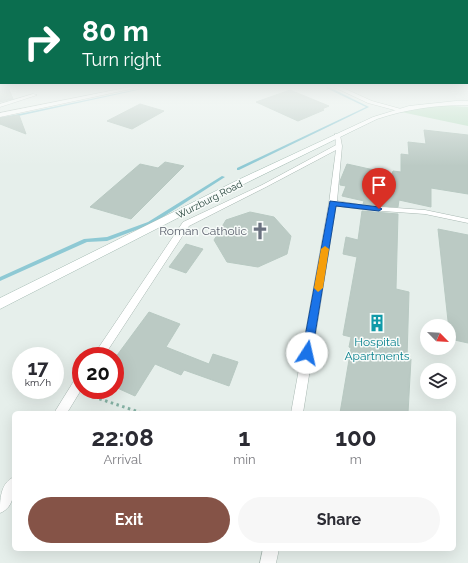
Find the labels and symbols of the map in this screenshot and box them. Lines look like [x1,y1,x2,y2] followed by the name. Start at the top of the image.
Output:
[362,168,396,209] pin
[174,178,244,221] street label: Wurzburg Road
[250,221,270,241] church icon: Roman Catholic
[159,224,247,238] place label: Roman Catholic
[367,313,387,333] building icon: Hospital Apartments
[420,319,456,355] north arrow
[286,332,328,374] position arrow
[344,335,410,363] place label: Hospital Apartments
[72,347,124,399] speed limit sign: 20

